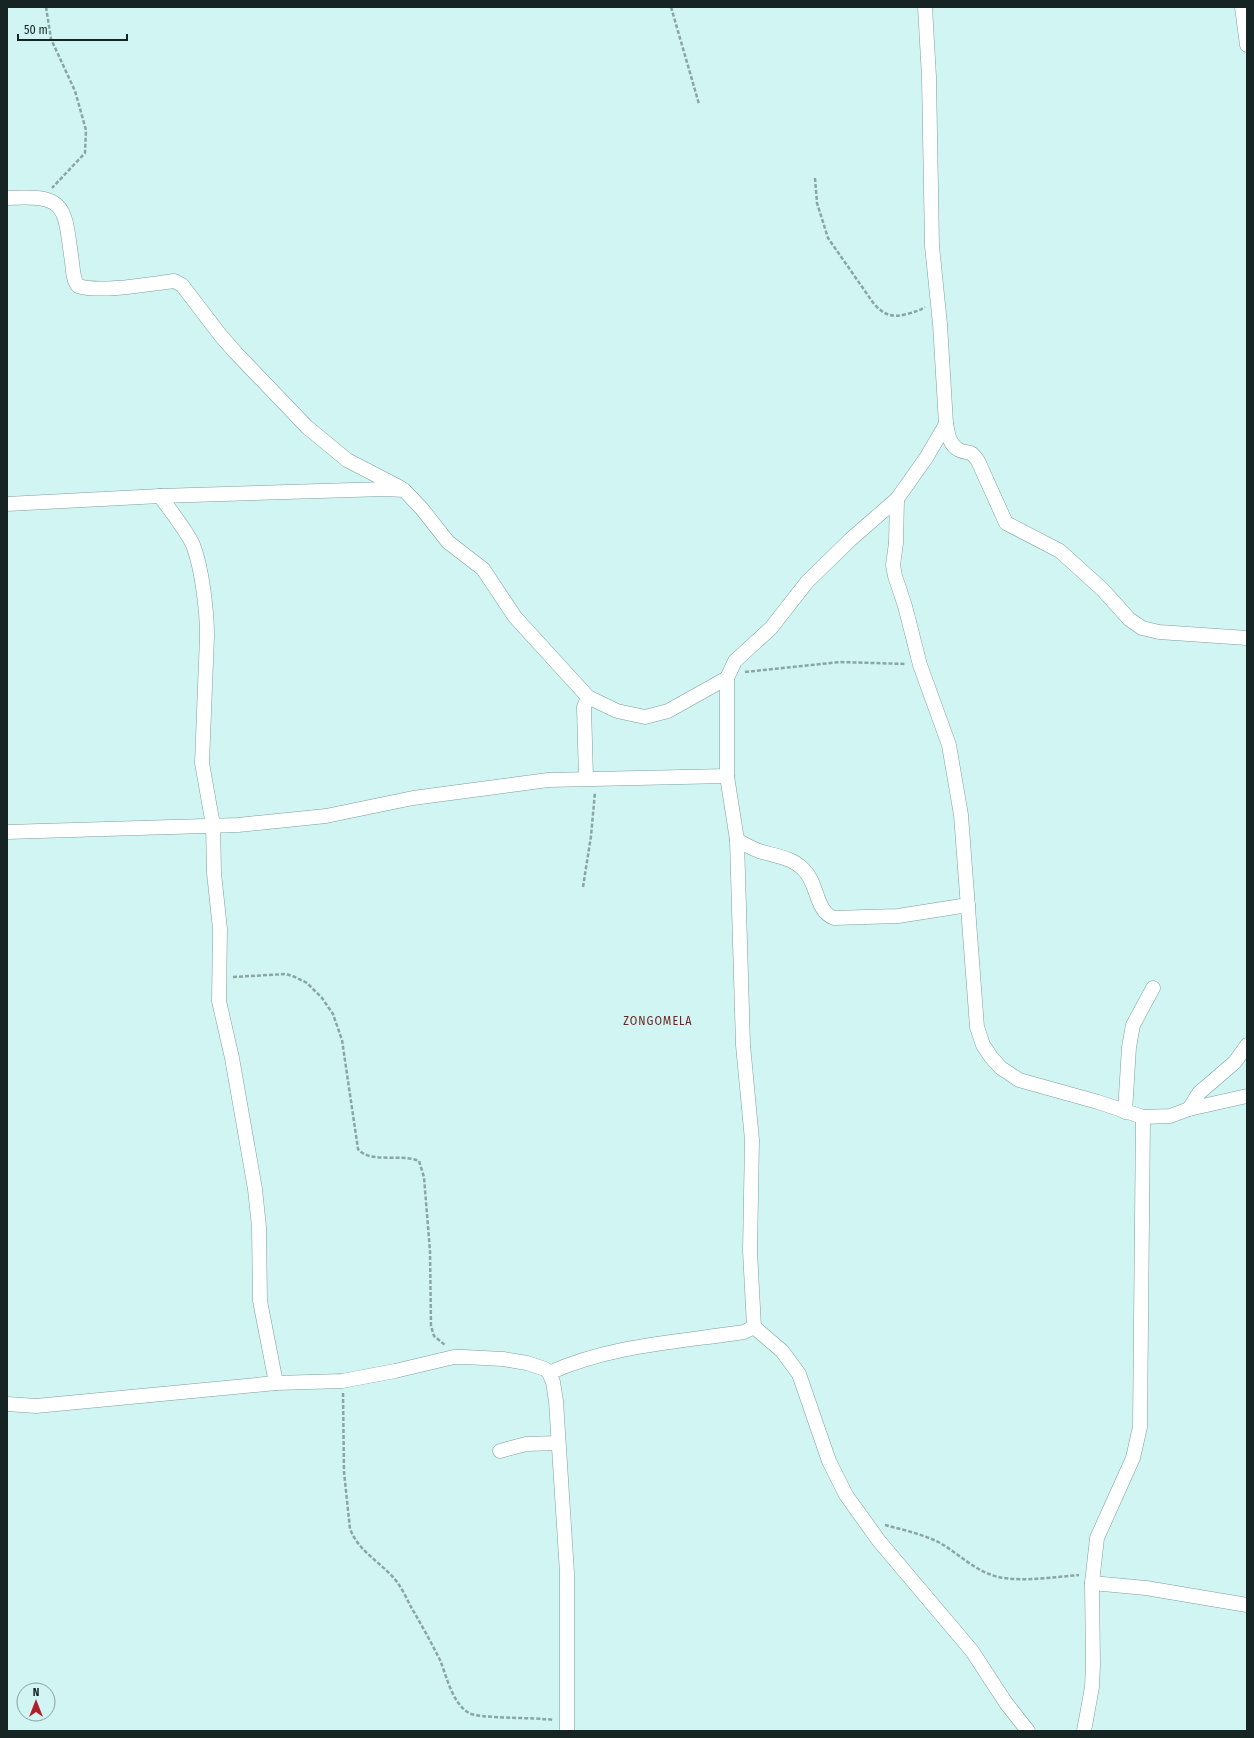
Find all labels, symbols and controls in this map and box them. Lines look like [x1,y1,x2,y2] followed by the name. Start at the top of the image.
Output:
[18,16,127,42] scale bar
[24,23,48,37] text: 50 m
[623,1014,693,1028] district label: ZONGOMELA
[16,1682,56,1722] north arrow
[33,1686,39,1699] text: N

